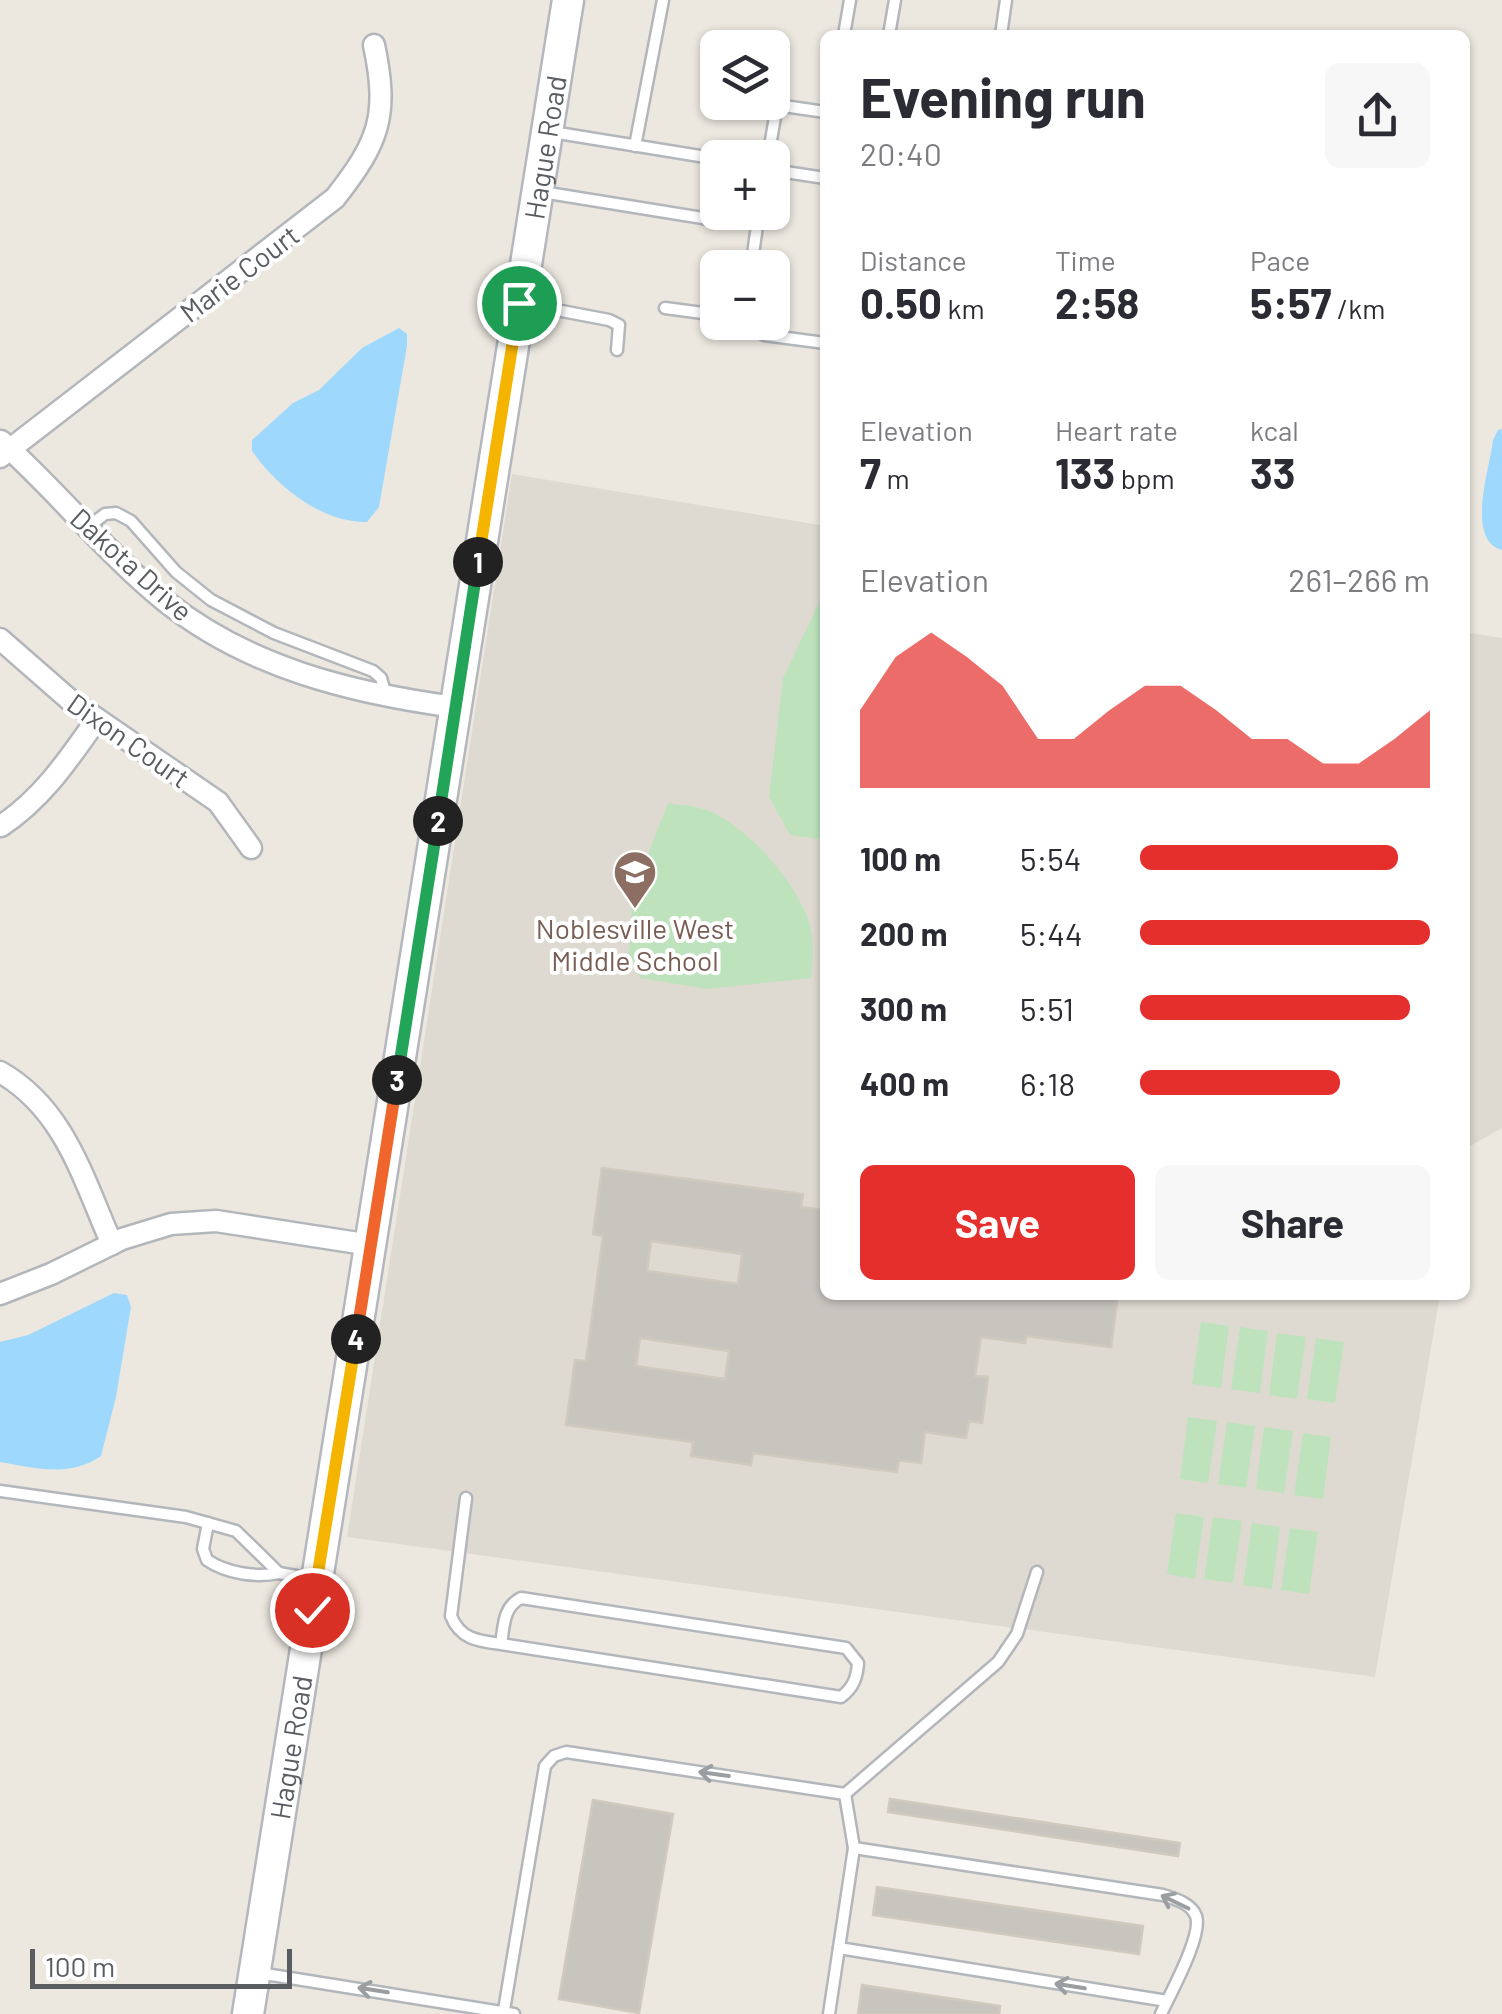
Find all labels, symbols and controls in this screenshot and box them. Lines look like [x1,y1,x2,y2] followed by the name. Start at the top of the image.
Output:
[700,30,790,340] map controls
[700,30,790,120] button: layers
[860,63,1146,129] text: Evening run
[1325,63,1430,168] button: share
[516,73,573,222] street label: Hague Road
[860,134,942,172] text: 20:40
[700,140,790,230] button: +
[173,217,305,329] street label: Marie Court
[860,243,967,277] text: Distance
[1055,243,1116,277] text: Time
[1250,243,1310,277] text: Pace
[700,250,790,340] button: −
[477,261,562,346] pin
[492,276,547,331] icon: arrive
[860,277,942,327] text: 0.50
[1055,277,1139,327] text: 2:58
[1250,277,1331,327] text: 5:57
[942,291,985,325] text: km
[1331,291,1385,325] text: /km
[860,413,973,447] text: Elevation
[1055,413,1178,447] text: Heart rate
[1250,413,1299,447] text: kcal
[860,447,881,497] text: 7
[1055,447,1115,497] text: 133
[1250,447,1295,497] text: 33
[881,461,910,495] text: m
[1115,461,1175,495] text: bpm
[64,500,200,628] street label: Dakota Drive
[453,537,503,587] pin: 1
[473,545,483,579] text: 1
[860,560,989,598] text: Elevation
[1288,560,1430,598] text: 261–266 m
[61,686,197,794] street label: Dixon Court
[413,796,463,846] pin: 2
[430,804,446,838] text: 2
[860,839,941,877] text: 100 m
[1020,839,1081,877] text: 5:54
[612,849,658,910] school or university icon: Noblesville West Middle School
[536,911,734,977] place label: Noblesville West Middle School
[860,914,948,952] text: 200 m
[1020,914,1083,952] text: 5:44
[860,989,947,1027] text: 300 m
[1020,989,1074,1027] text: 5:51
[372,1055,422,1105] pin: 3
[389,1063,405,1097] text: 3
[860,1064,949,1102] text: 400 m
[1020,1064,1075,1102] text: 6:18
[860,1165,1135,1280] button: Save
[1155,1165,1430,1280] button: Share
[331,1314,381,1364] pin: 4
[348,1322,364,1356] text: 4
[270,1568,355,1653] pin
[285,1583,340,1638] icon: check
[262,1673,319,1822] street label: Hague Road
[699,1765,731,1783] one-way arrow
[1161,1891,1191,1910] one-way arrow
[30,1944,292,1988] scale bar
[45,1949,115,1983] text: 100 m
[1055,1976,1087,1994] one-way arrow
[357,1981,390,1999] one-way arrow

